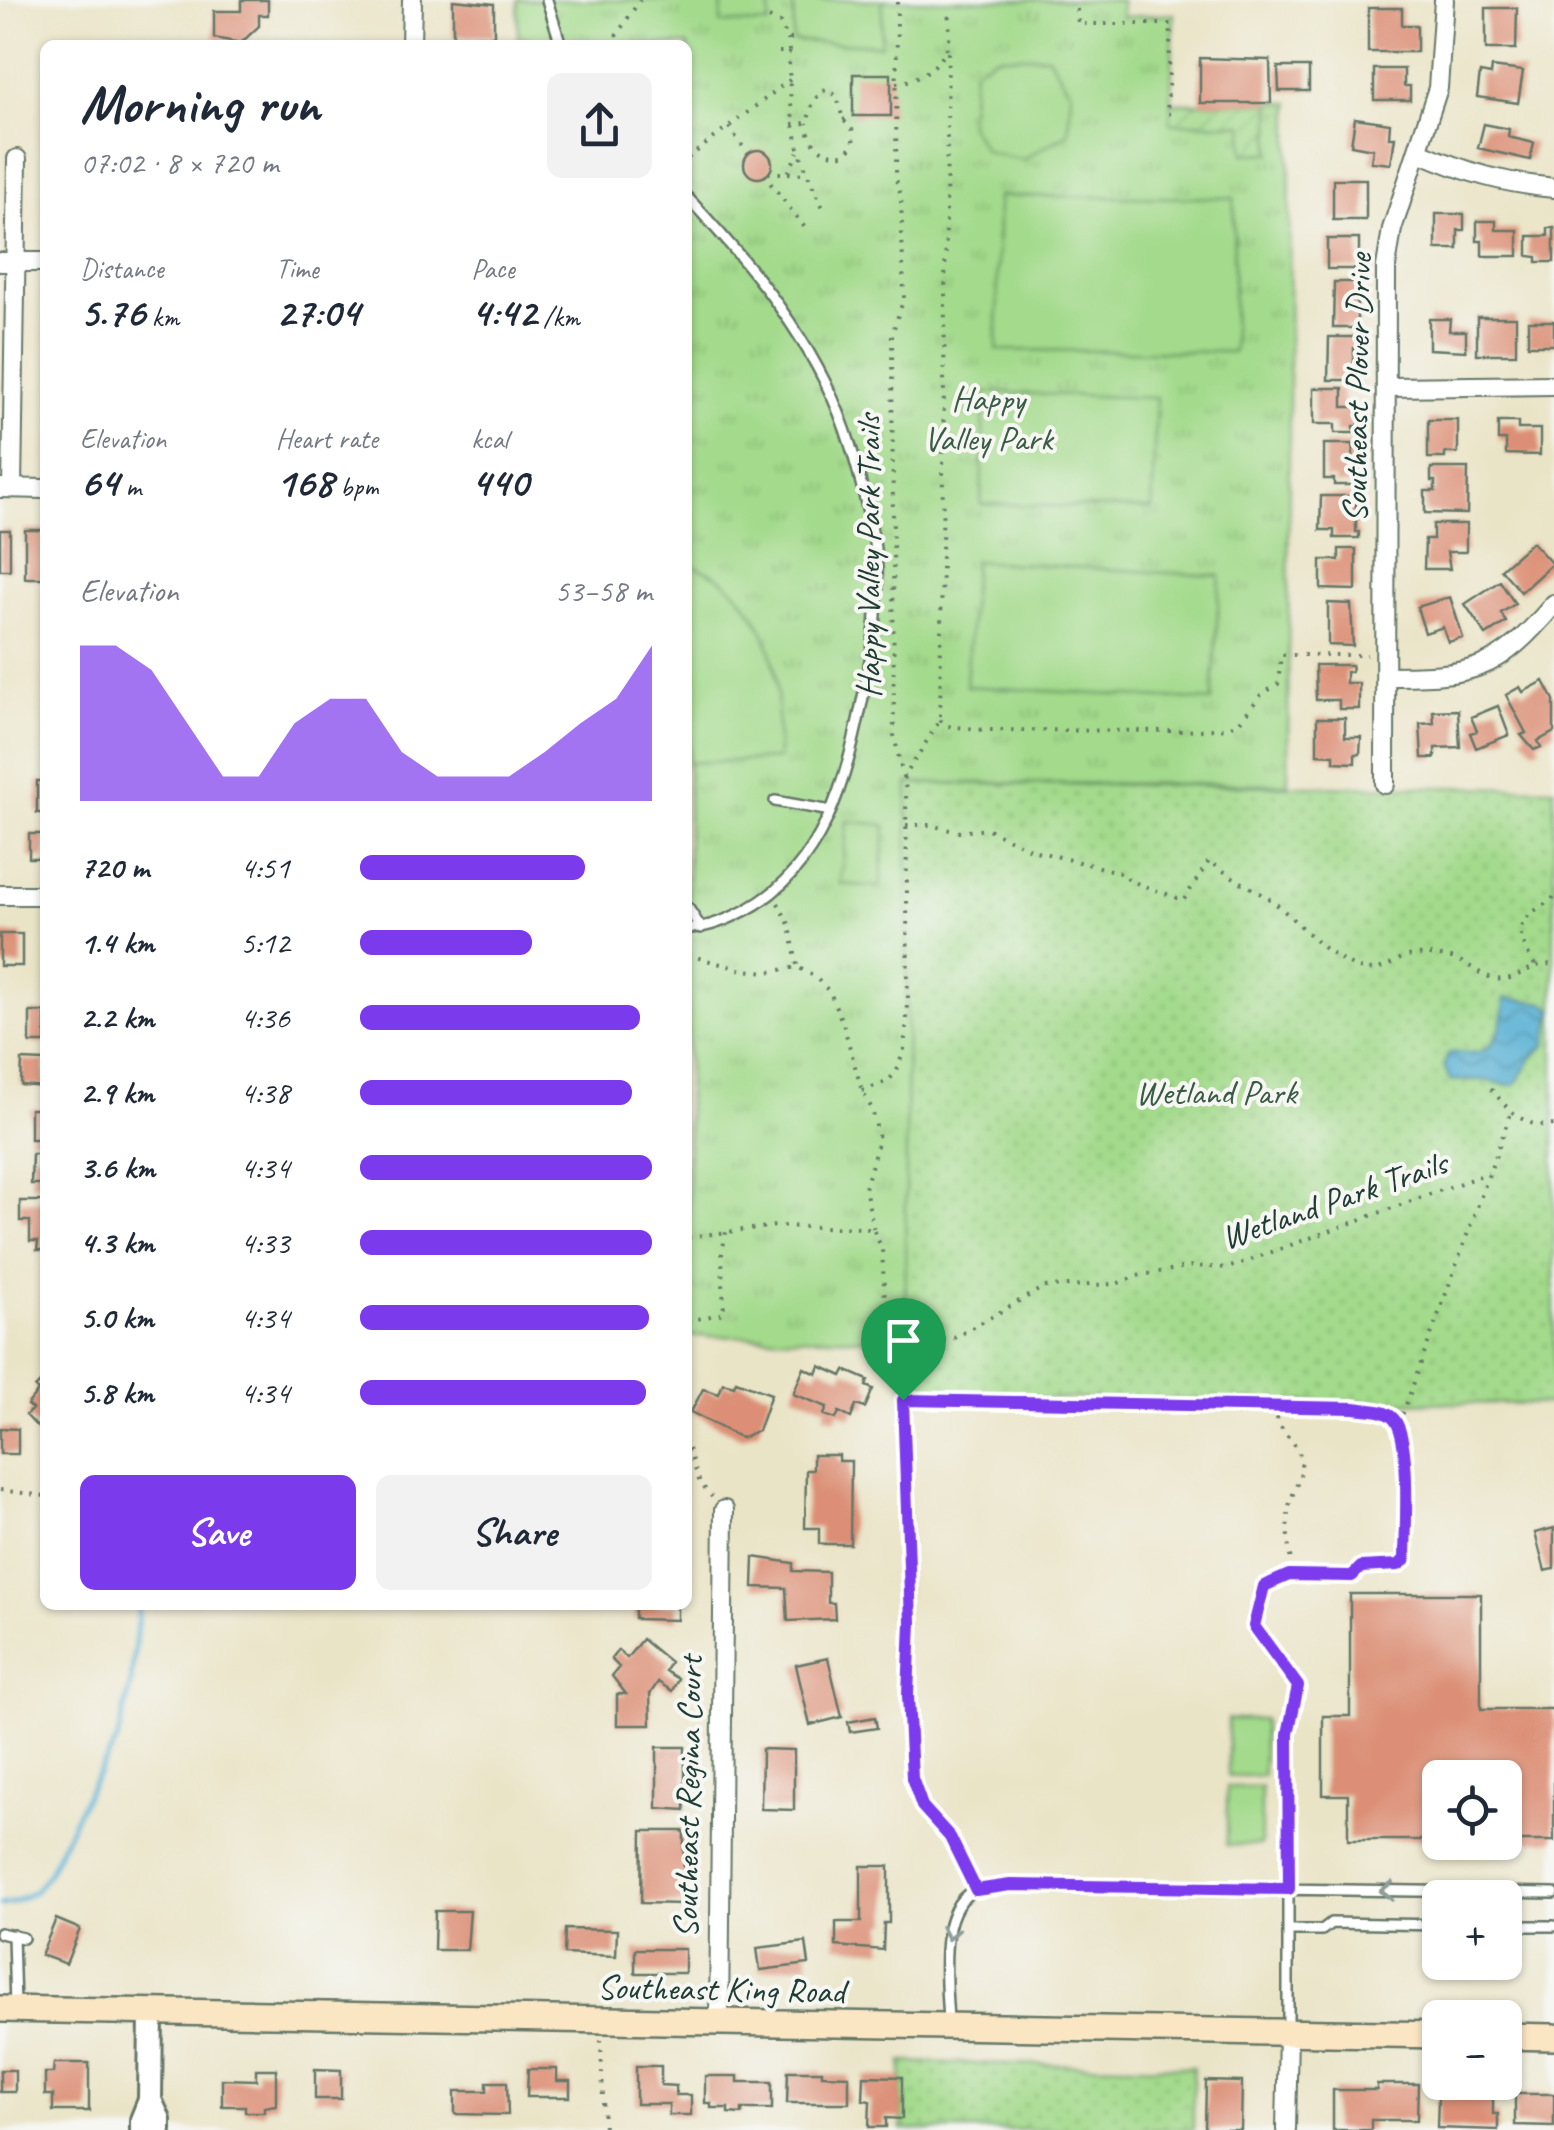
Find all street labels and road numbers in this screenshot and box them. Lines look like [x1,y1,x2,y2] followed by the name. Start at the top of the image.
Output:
[1332,251,1382,523] street label: Southeast Plover Drive
[846,411,891,698] street label: Happy Valley Park Trails
[1215,1139,1456,1260] street label: Wetland Park Trails
[663,1652,713,1939] street label: Southeast Regina Court
[597,1964,850,2014] street label: Southeast King Road

